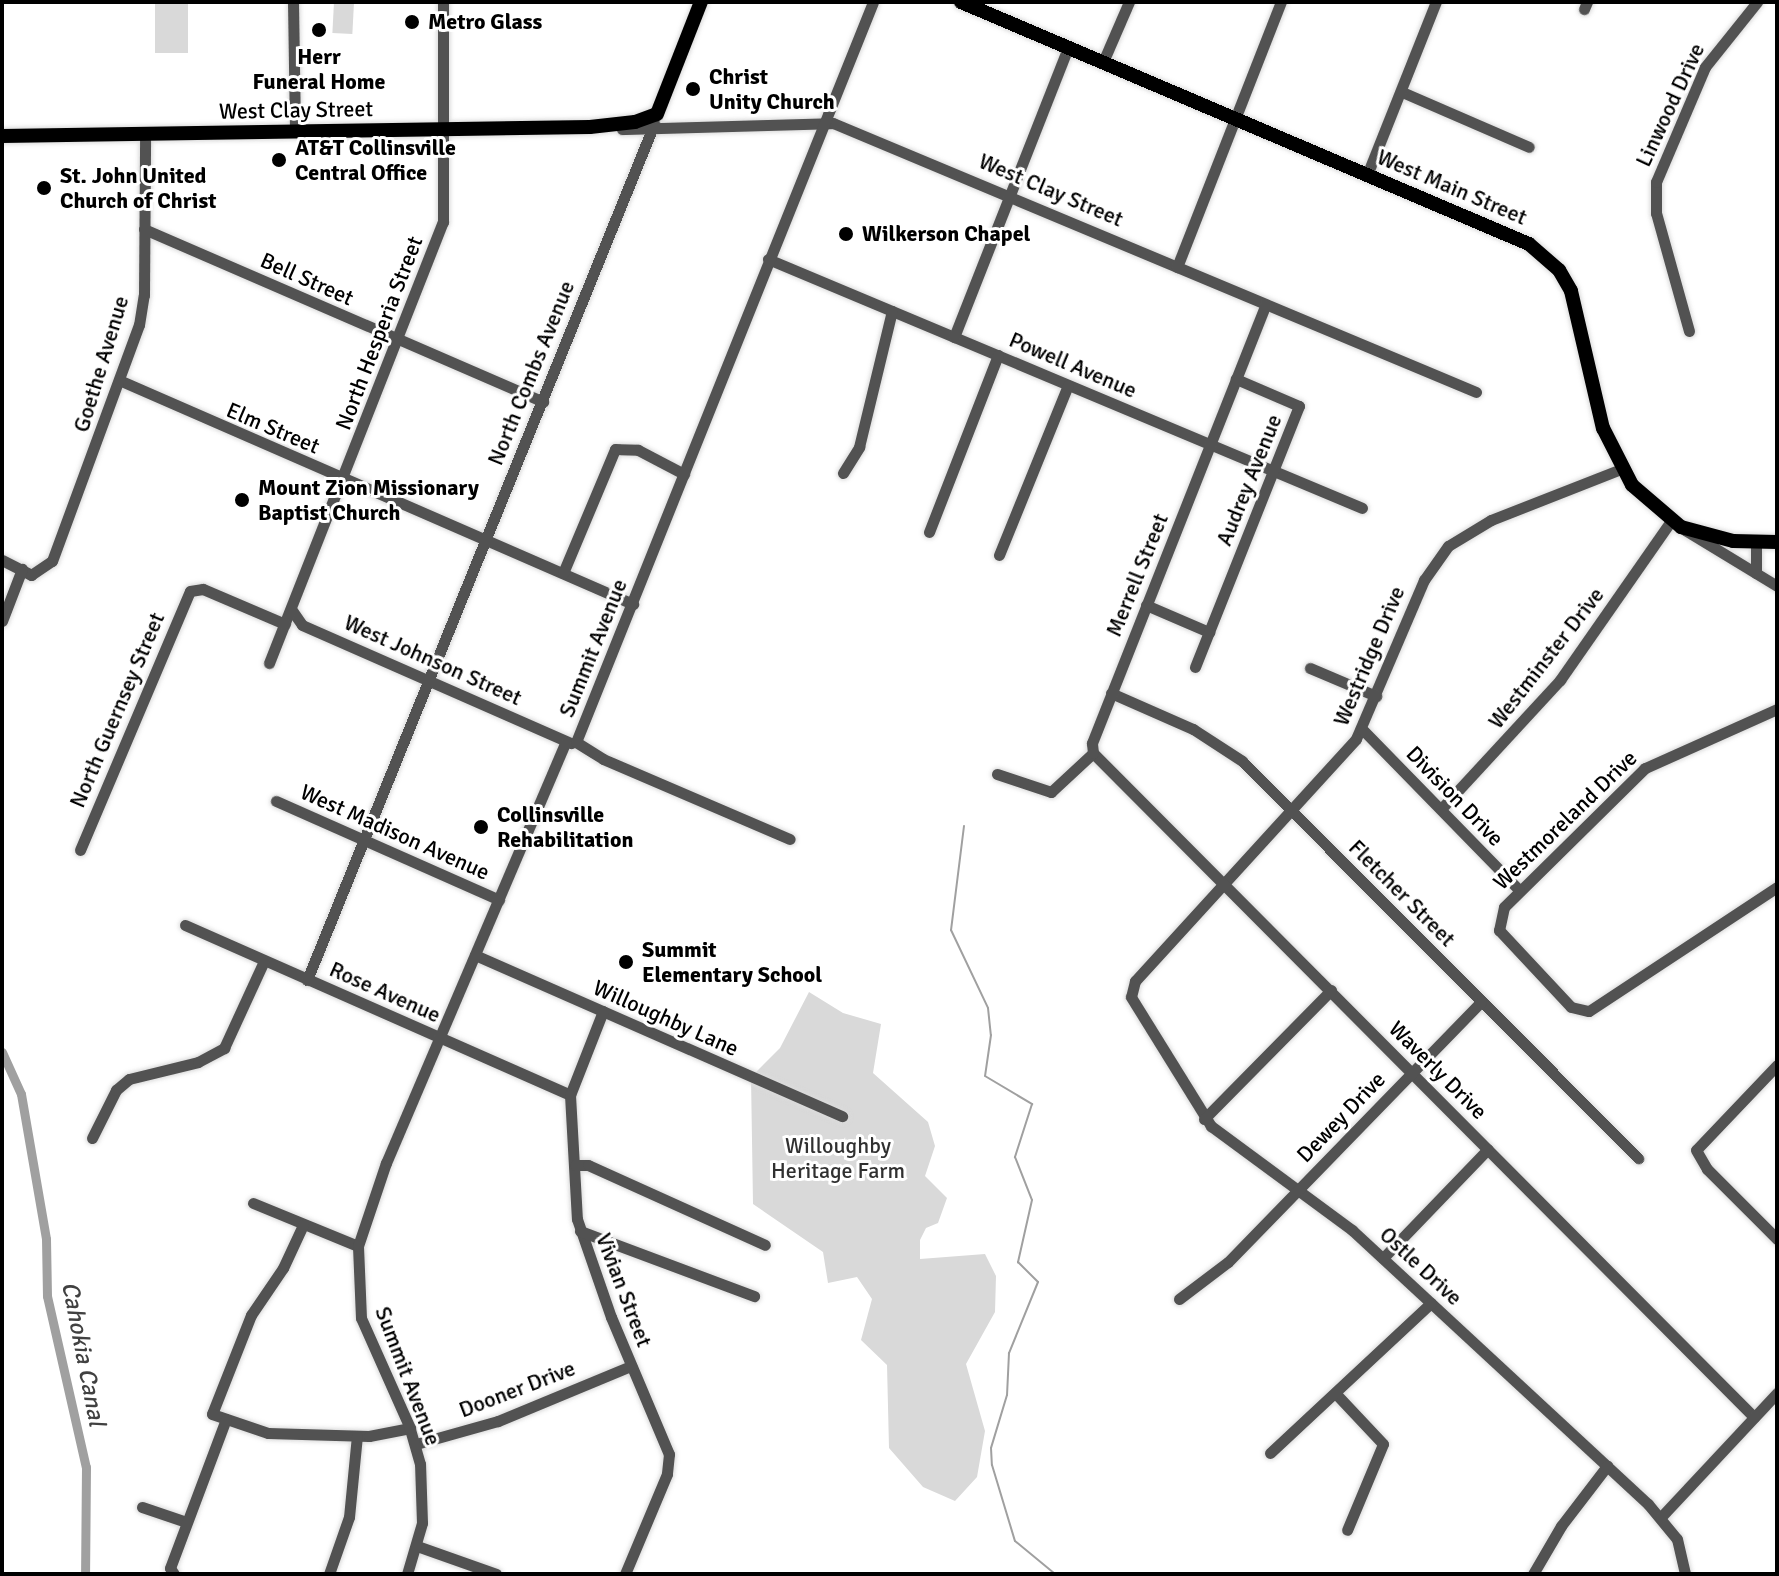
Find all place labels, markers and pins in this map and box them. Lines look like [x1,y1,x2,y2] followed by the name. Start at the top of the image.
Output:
[428,9,542,35] place label: Metro Glass
[403,13,421,31] marker: Metro Glass
[310,21,328,39] marker: Herr Funeral Home
[253,43,385,94] place label: Herr Funeral Home
[709,63,835,114] place label: Christ Unity Church
[684,80,702,98] marker: Christ Unity Church
[295,134,456,186] place label: AT&T Collinsville Central Office
[270,151,288,169] marker: AT&T Collinsville Central Office
[60,162,216,214] place label: St. John United Church of Christ
[35,179,53,197] marker: St. John United Church of Christ
[862,221,1030,247] place label: Wilkerson Chapel
[837,225,855,243] marker: Wilkerson Chapel
[258,474,479,526] place label: Mount Zion Missionary Baptist Church
[233,491,251,509] marker: Mount Zion Missionary Baptist Church
[497,801,633,852] place label: Collinsville Rehabilitation
[472,818,490,836] marker: Collinsville Rehabilitation
[642,936,822,988] place label: Summit Elementary School
[617,953,635,971] marker: Summit Elementary School

